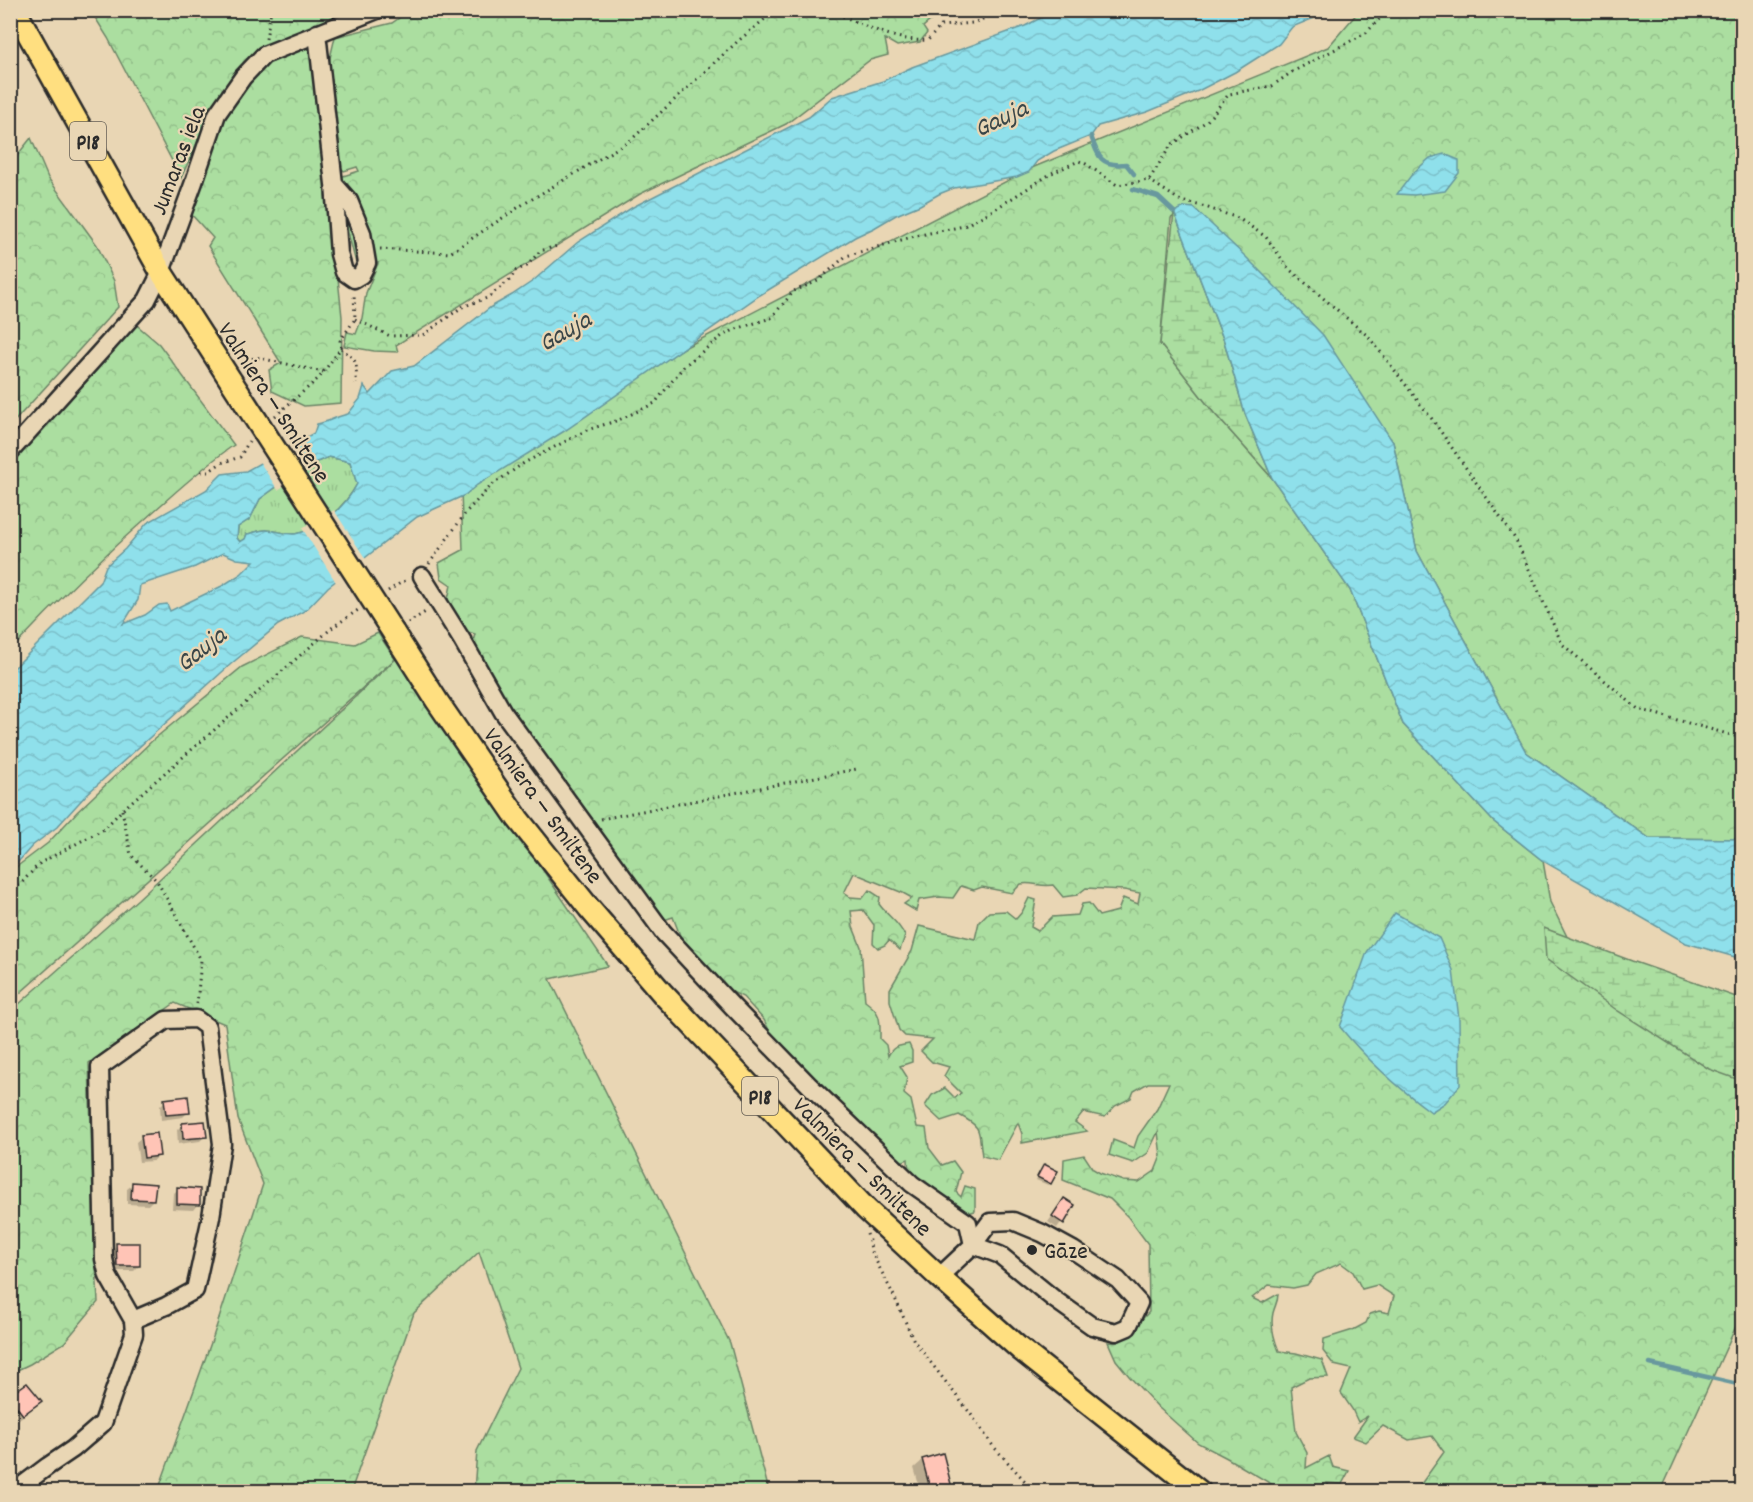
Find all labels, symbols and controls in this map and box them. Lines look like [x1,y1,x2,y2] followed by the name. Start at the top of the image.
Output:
[968,91,1036,149] water label: Gauja
[143,101,216,221] street label: Jumaras iela
[70,122,106,160] road number: P18
[532,302,601,363] water label: Gauja
[208,317,337,491] street label: Valmiera — Smiltene
[169,618,237,682] water label: Gauja
[473,722,610,892] street label: Valmiera — Smiltene
[742,1077,778,1115] road number: P18
[783,1091,938,1246] street label: Valmiera — Smiltene
[1044,1236,1088,1270] place label: Gāze
[1025,1243,1039,1257] marker: Gāze

